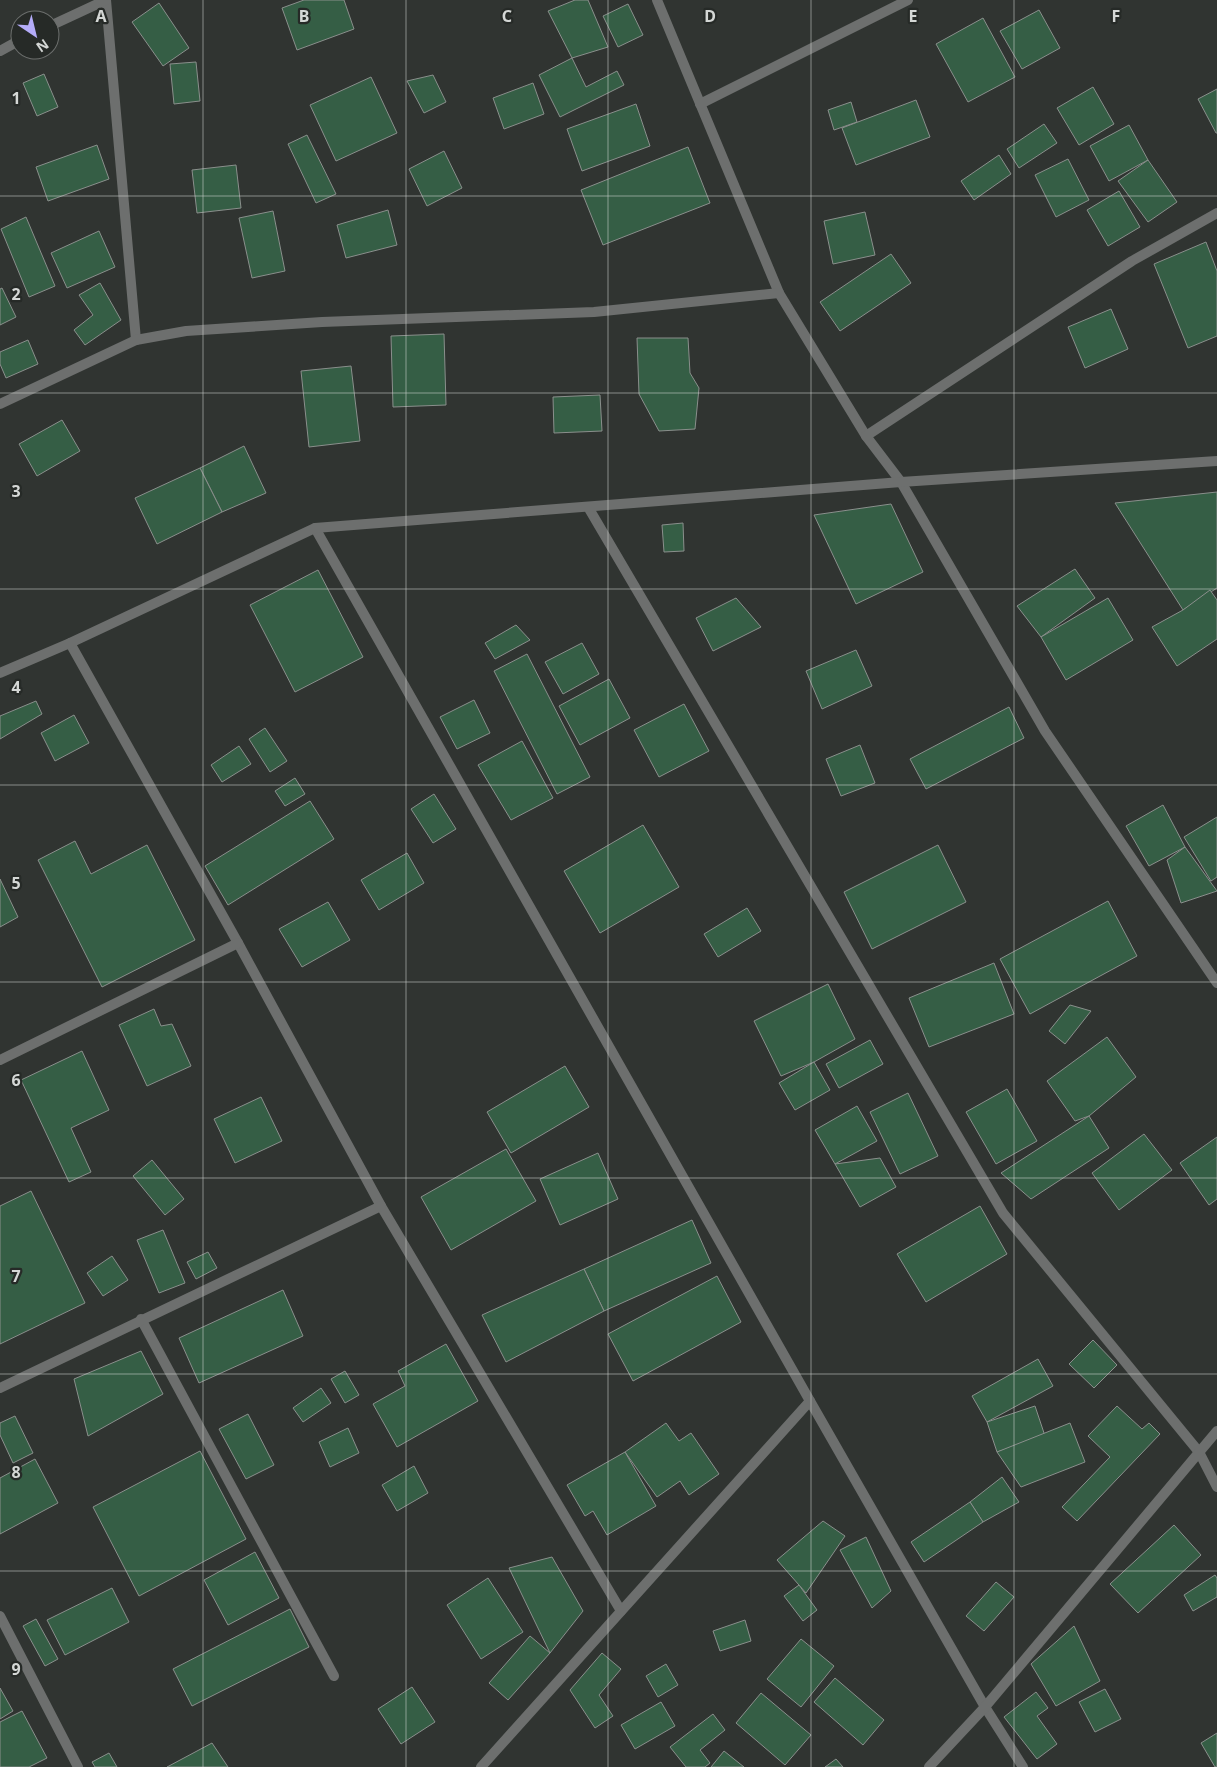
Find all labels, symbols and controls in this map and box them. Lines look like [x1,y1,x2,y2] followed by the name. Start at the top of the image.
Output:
[95,5,107,27] text: A
[299,5,309,27] text: B
[502,5,512,27] text: C
[704,5,716,27] text: D
[909,5,918,27] text: E
[1112,5,1120,27] text: F
[10,10,60,60] north arrow
[33,35,53,57] text: N
[11,87,21,109] text: 1
[11,283,21,305] text: 2
[11,480,21,502] text: 3
[11,676,21,698] text: 4
[11,872,21,894] text: 5
[11,1069,21,1091] text: 6
[11,1265,21,1287] text: 7
[11,1461,21,1483] text: 8
[11,1658,21,1680] text: 9

